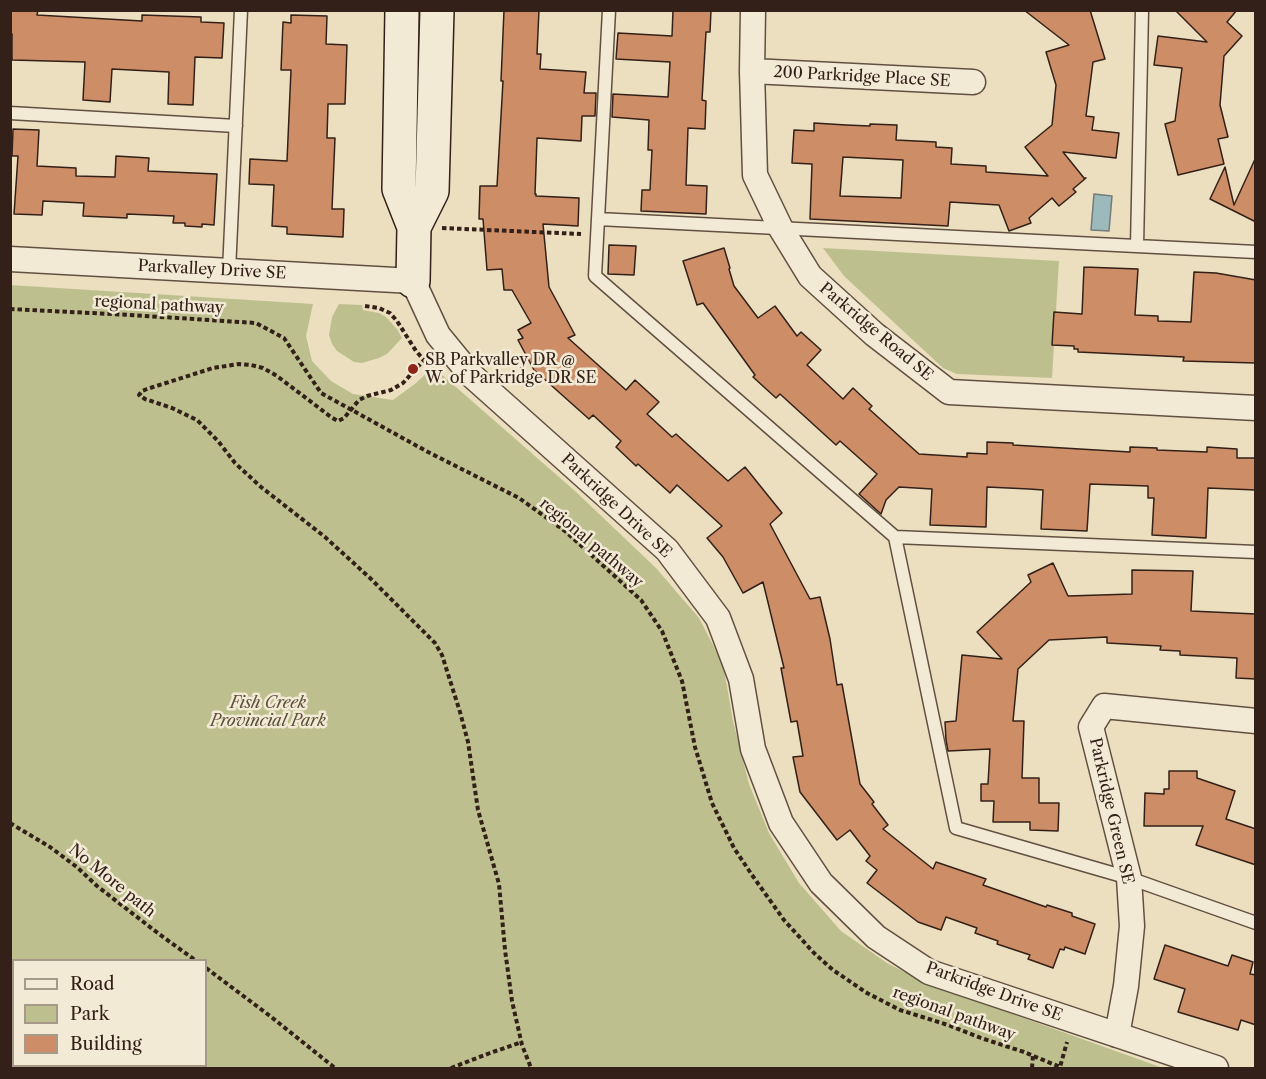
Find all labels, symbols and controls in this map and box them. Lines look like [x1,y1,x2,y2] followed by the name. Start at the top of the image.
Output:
[773,63,951,91] street label: 200 Parkridge Place SE
[137,257,287,283] street label: Parkvalley Drive SE
[815,279,937,385] street label: Parkridge Road SE
[94,292,224,318] street label: regional pathway
[425,350,597,388] place label: SB Parkvalley DR @ W. of Parkridge DR SE
[406,362,420,376] marker: SB Parkvalley DR @ W. of Parkridge DR SE
[557,450,675,562] street label: Parkridge Drive SE
[535,494,647,592] street label: regional pathway
[210,693,326,731] park label: Fish Creek Provincial Park
[1085,736,1137,886] street label: Parkridge Green SE
[65,840,159,922] street label: No More path
[923,958,1065,1026] street label: Parkridge Drive SE
[12,959,207,1067] legend
[70,973,115,995] text: Road
[890,983,1018,1045] street label: regional pathway
[70,1003,109,1025] text: Park
[70,1033,142,1055] text: Building

